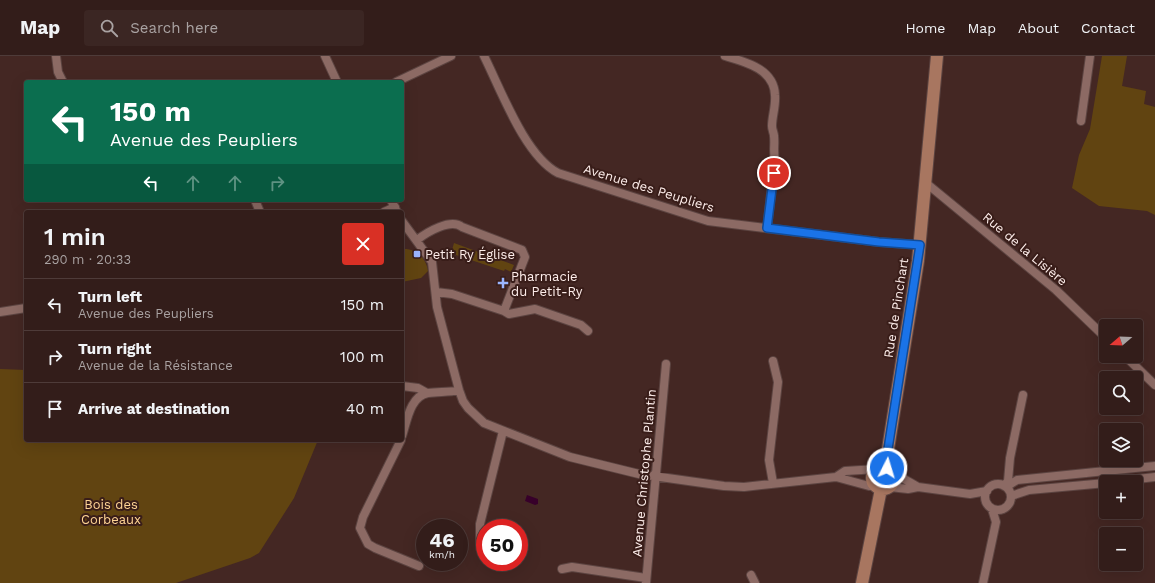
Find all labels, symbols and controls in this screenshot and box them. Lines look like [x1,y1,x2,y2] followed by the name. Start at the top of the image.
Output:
[84,10,364,46] search box
[20,16,60,39] text: Map
[98,17,120,39] icon: search
[130,19,218,37] text: Search here
[905,20,945,36] text: Home
[967,20,996,36] text: Map
[1018,20,1059,36] text: About
[1081,20,1135,36] text: Contact
[110,95,191,128] text: 150 m
[44,96,96,148] icon: left
[110,129,298,150] text: Avenue des Peupliers
[757,156,791,190] pin
[582,161,716,215] street label: Avenue des Peupliers
[763,162,785,184] icon: arrive
[140,172,162,194] icon: left
[182,172,204,194] icon: ahead
[224,172,246,194] icon: ahead
[266,172,288,194] icon: right
[980,209,1070,289] street label: Rue de la Lisière
[44,223,106,251] text: 1 min
[342,223,384,265] button: close
[425,246,515,262] place label: Petit Ry Église
[412,249,422,259] marker: Petit Ry Église
[44,252,131,267] text: 290 m · 20:33
[881,256,911,359] street label: Rue de Pinchart
[511,269,583,299] place label: Pharmacie du Petit-Ry
[498,278,508,288] marker: Pharmacie du Petit-Ry
[78,288,142,306] text: Turn left
[44,294,66,316] icon: left
[341,296,384,314] text: 150 m
[78,306,214,321] text: Avenue des Peupliers
[1099,319,1143,363] north arrow
[1099,319,1143,571] map controls
[78,340,151,358] text: Turn right
[44,346,66,368] icon: right
[340,348,384,366] text: 100 m
[78,358,233,373] text: Avenue de la Résistance
[1099,371,1143,415] button: search
[629,388,659,558] street label: Avenue Christophe Plantin
[44,398,66,420] icon: arrive
[78,400,230,418] text: Arrive at destination
[346,400,384,418] text: 40 m
[1099,423,1143,467] button: layers
[866,447,908,489] position arrow
[1099,475,1143,519] button: +
[81,497,141,527] park label: Bois des Corbeaux
[476,519,528,571] speed limit sign: 50
[1099,527,1143,571] button: −
[429,528,455,552] text: 46
[429,549,455,560] text: km/h

